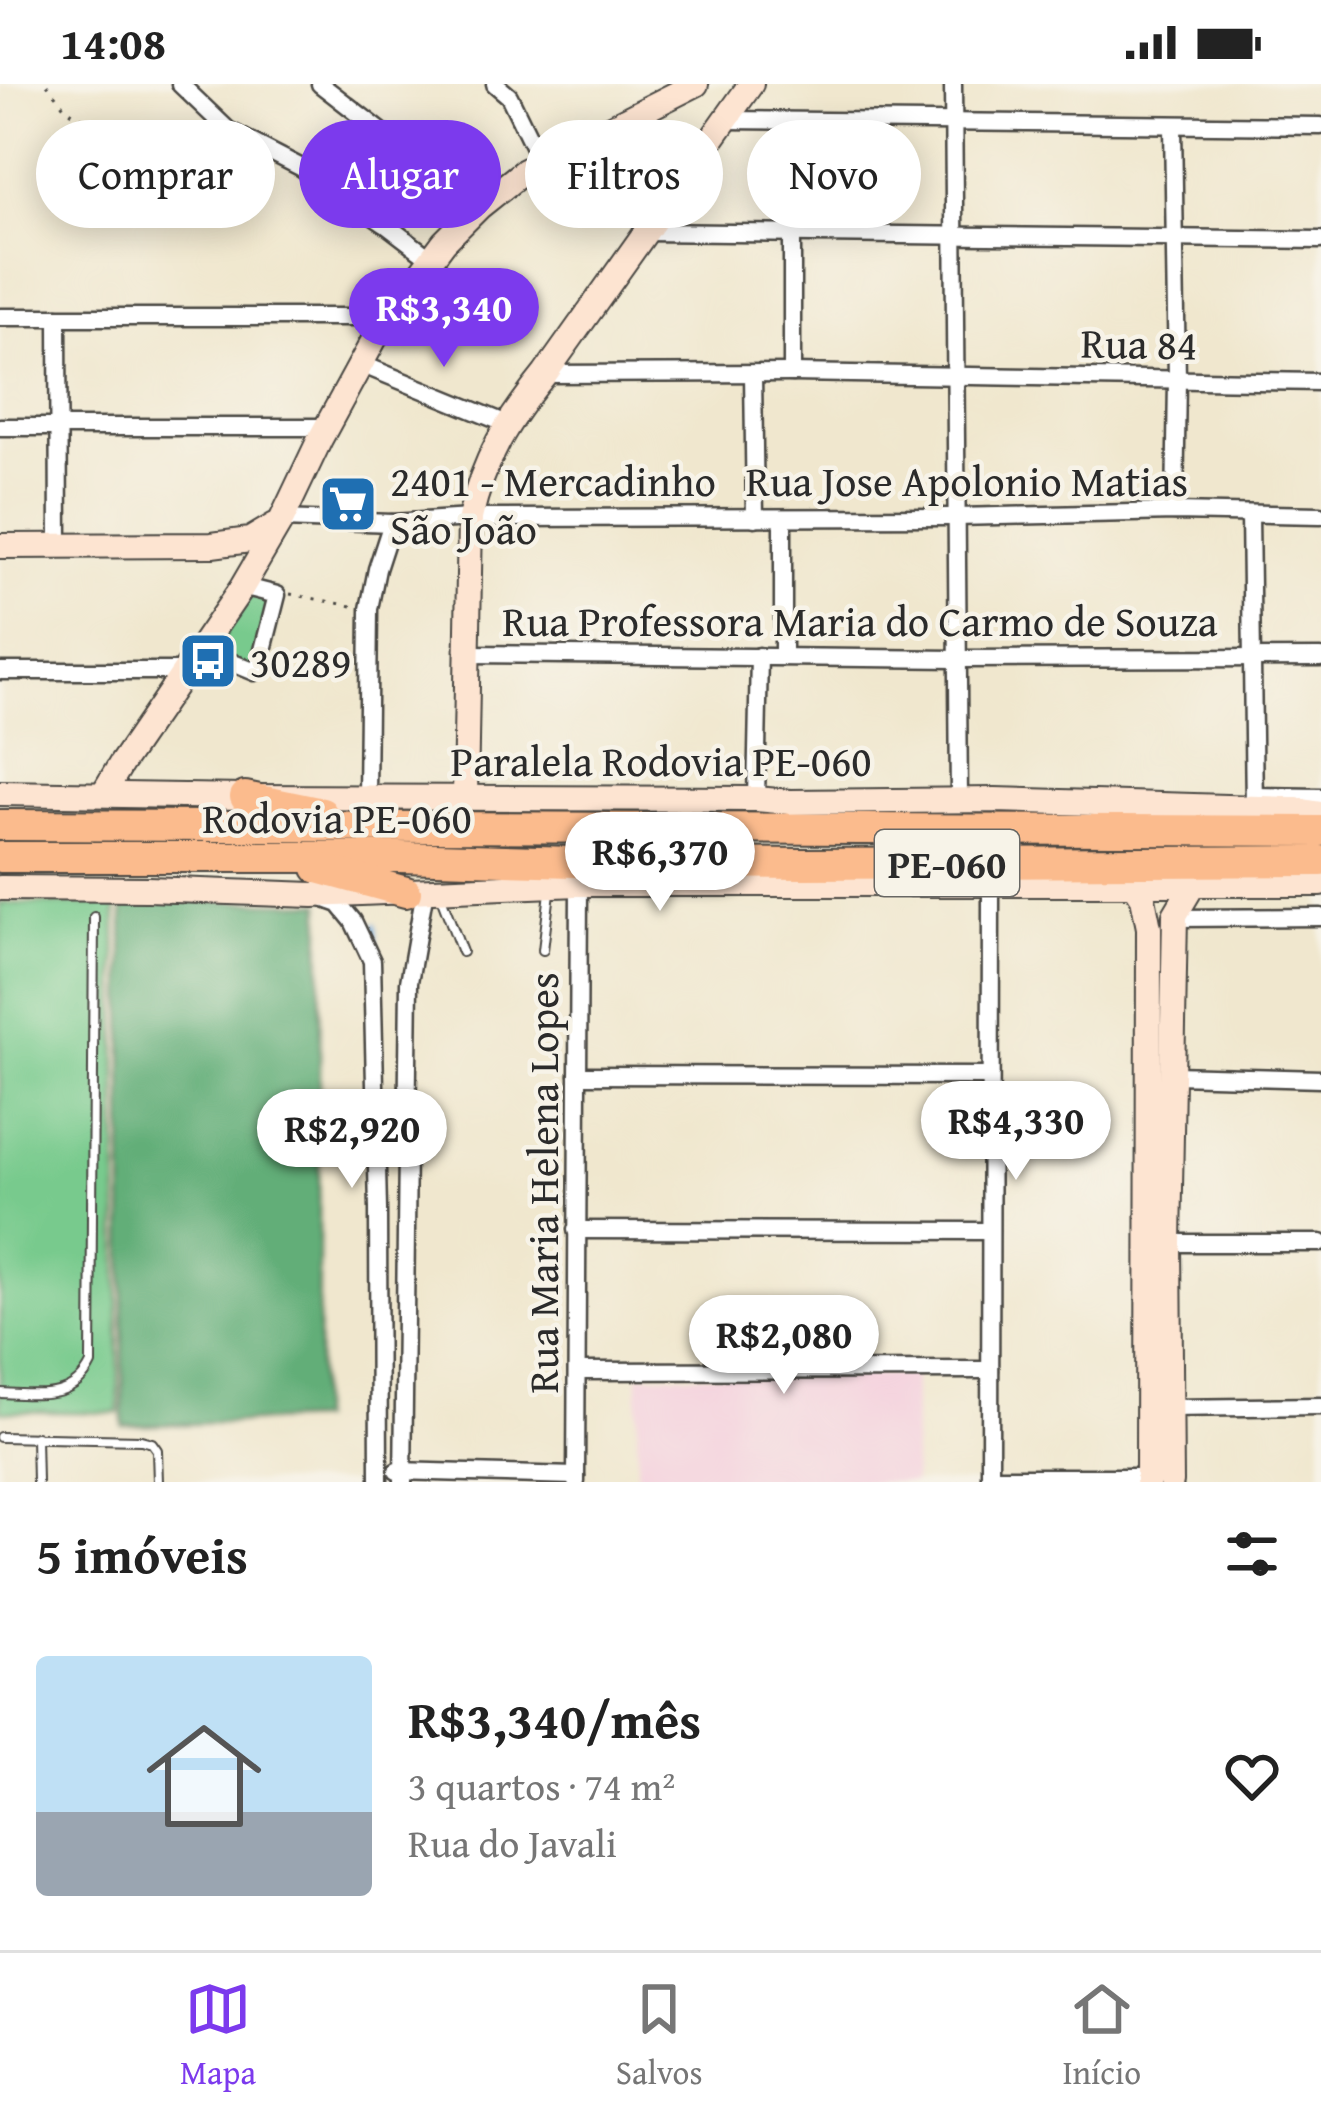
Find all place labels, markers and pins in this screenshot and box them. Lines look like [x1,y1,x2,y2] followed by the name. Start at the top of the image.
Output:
[333,268,555,370] pin: R$3,340
[390,450,716,559] place label: 2401 - Mercadinho São João
[317,473,379,535] supermarket icon: 2401 - Mercadinho São João
[177,630,239,692] bus stop icon: 30289
[250,631,351,692] place label: 30289
[549,812,771,914] pin: R$6,370
[905,1081,1127,1183] pin: R$4,330
[241,1089,463,1191] pin: R$2,920
[673,1295,895,1397] pin: R$2,080

